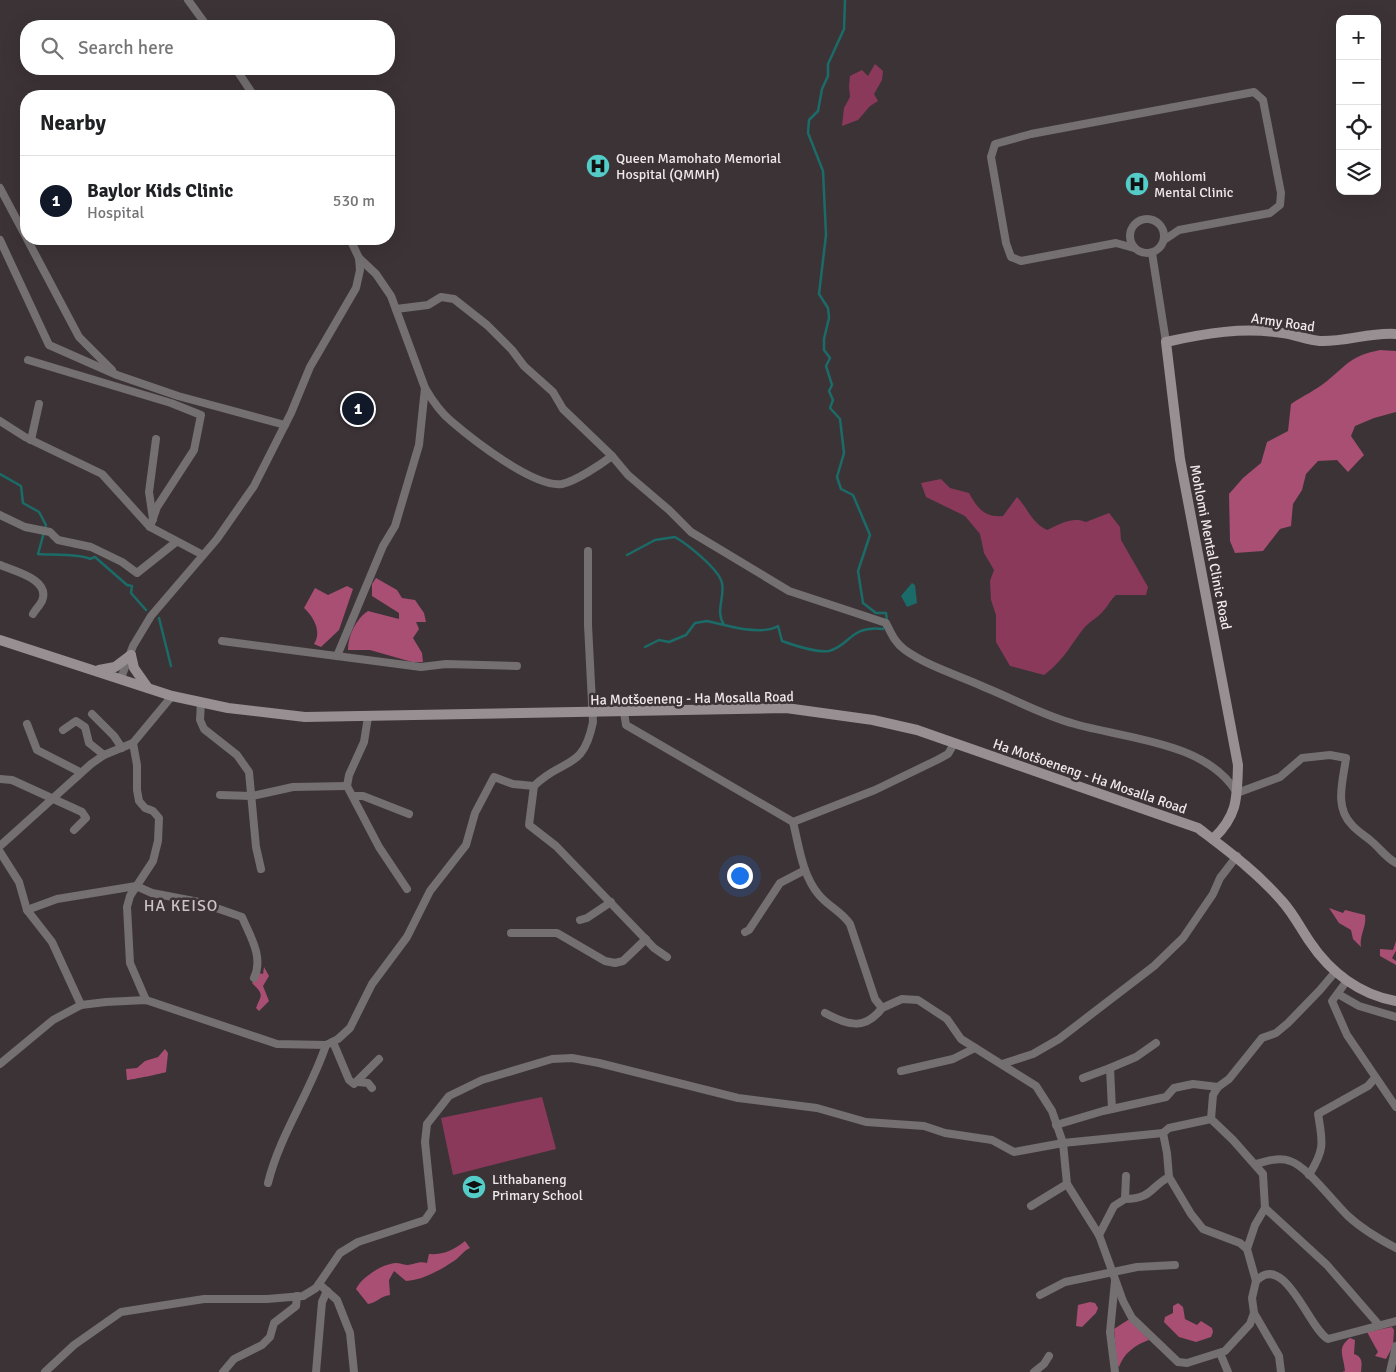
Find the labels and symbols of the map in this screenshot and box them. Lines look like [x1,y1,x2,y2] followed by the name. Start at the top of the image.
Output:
[616,150,781,183] place label: Queen Mamohato Memorial Hospital (QMMH)
[585,153,611,179] hospital icon: Queen Mamohato Memorial Hospital (QMMH)
[1154,168,1234,201] place label: Mohlomi Mental Clinic
[1124,171,1150,197] hospital icon: Mohlomi Mental Clinic
[1250,310,1316,335] street label: Army Road
[342,390,374,428] pin: 1
[1186,463,1235,631] street label: Mohlomi Mental Clinic Road
[590,688,794,709] street label: Ha Motšoeneng - Ha Mosalla Road
[991,735,1189,818] street label: Ha Motšoeneng - Ha Mosalla Road
[727,863,753,889] your location
[144,896,218,916] district label: HA KEISO
[492,1171,583,1204] place label: Lithabaneng Primary School
[461,1174,487,1200] school or university icon: Lithabaneng Primary School

